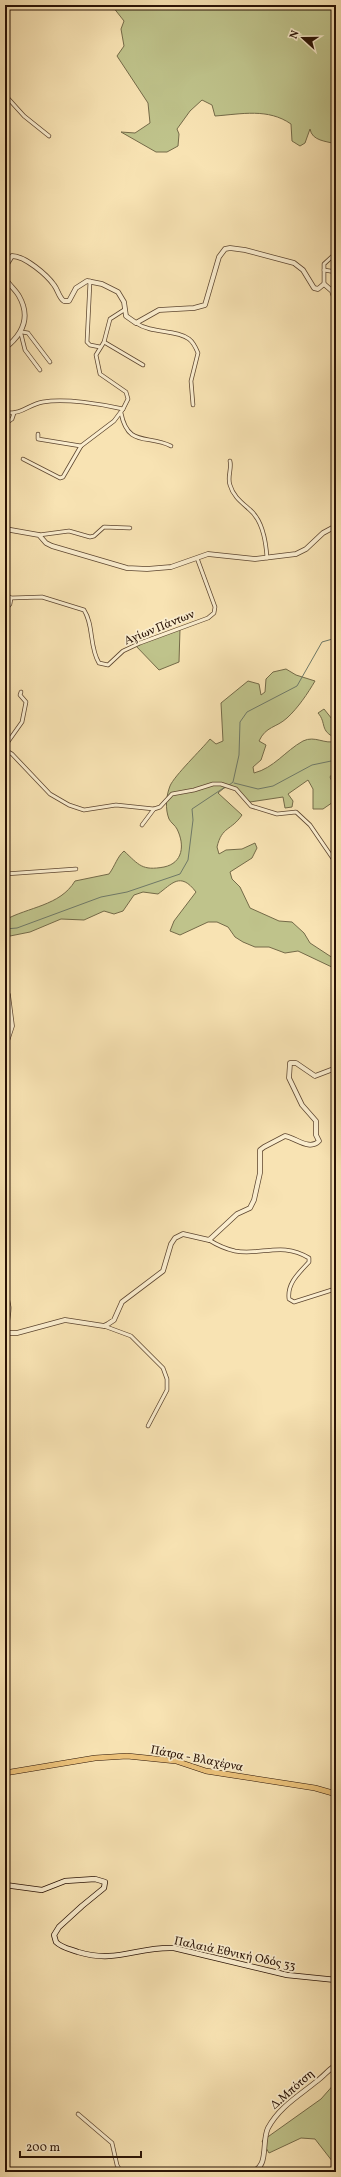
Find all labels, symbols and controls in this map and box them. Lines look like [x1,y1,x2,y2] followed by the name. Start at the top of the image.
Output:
[283,18,323,58] north arrow
[287,29,303,41] text: N
[122,606,197,649] street label: Αγίων Πάντων
[149,1742,245,1776] street label: Πάτρα - Βλαχέρνα
[172,1933,297,1975] street label: Παλαιά Εθνική Οδός 33
[267,2066,318,2113] street label: Δ.Μπότση
[20,2133,141,2159] scale bar
[26,2140,60,2156] text: 200 m

